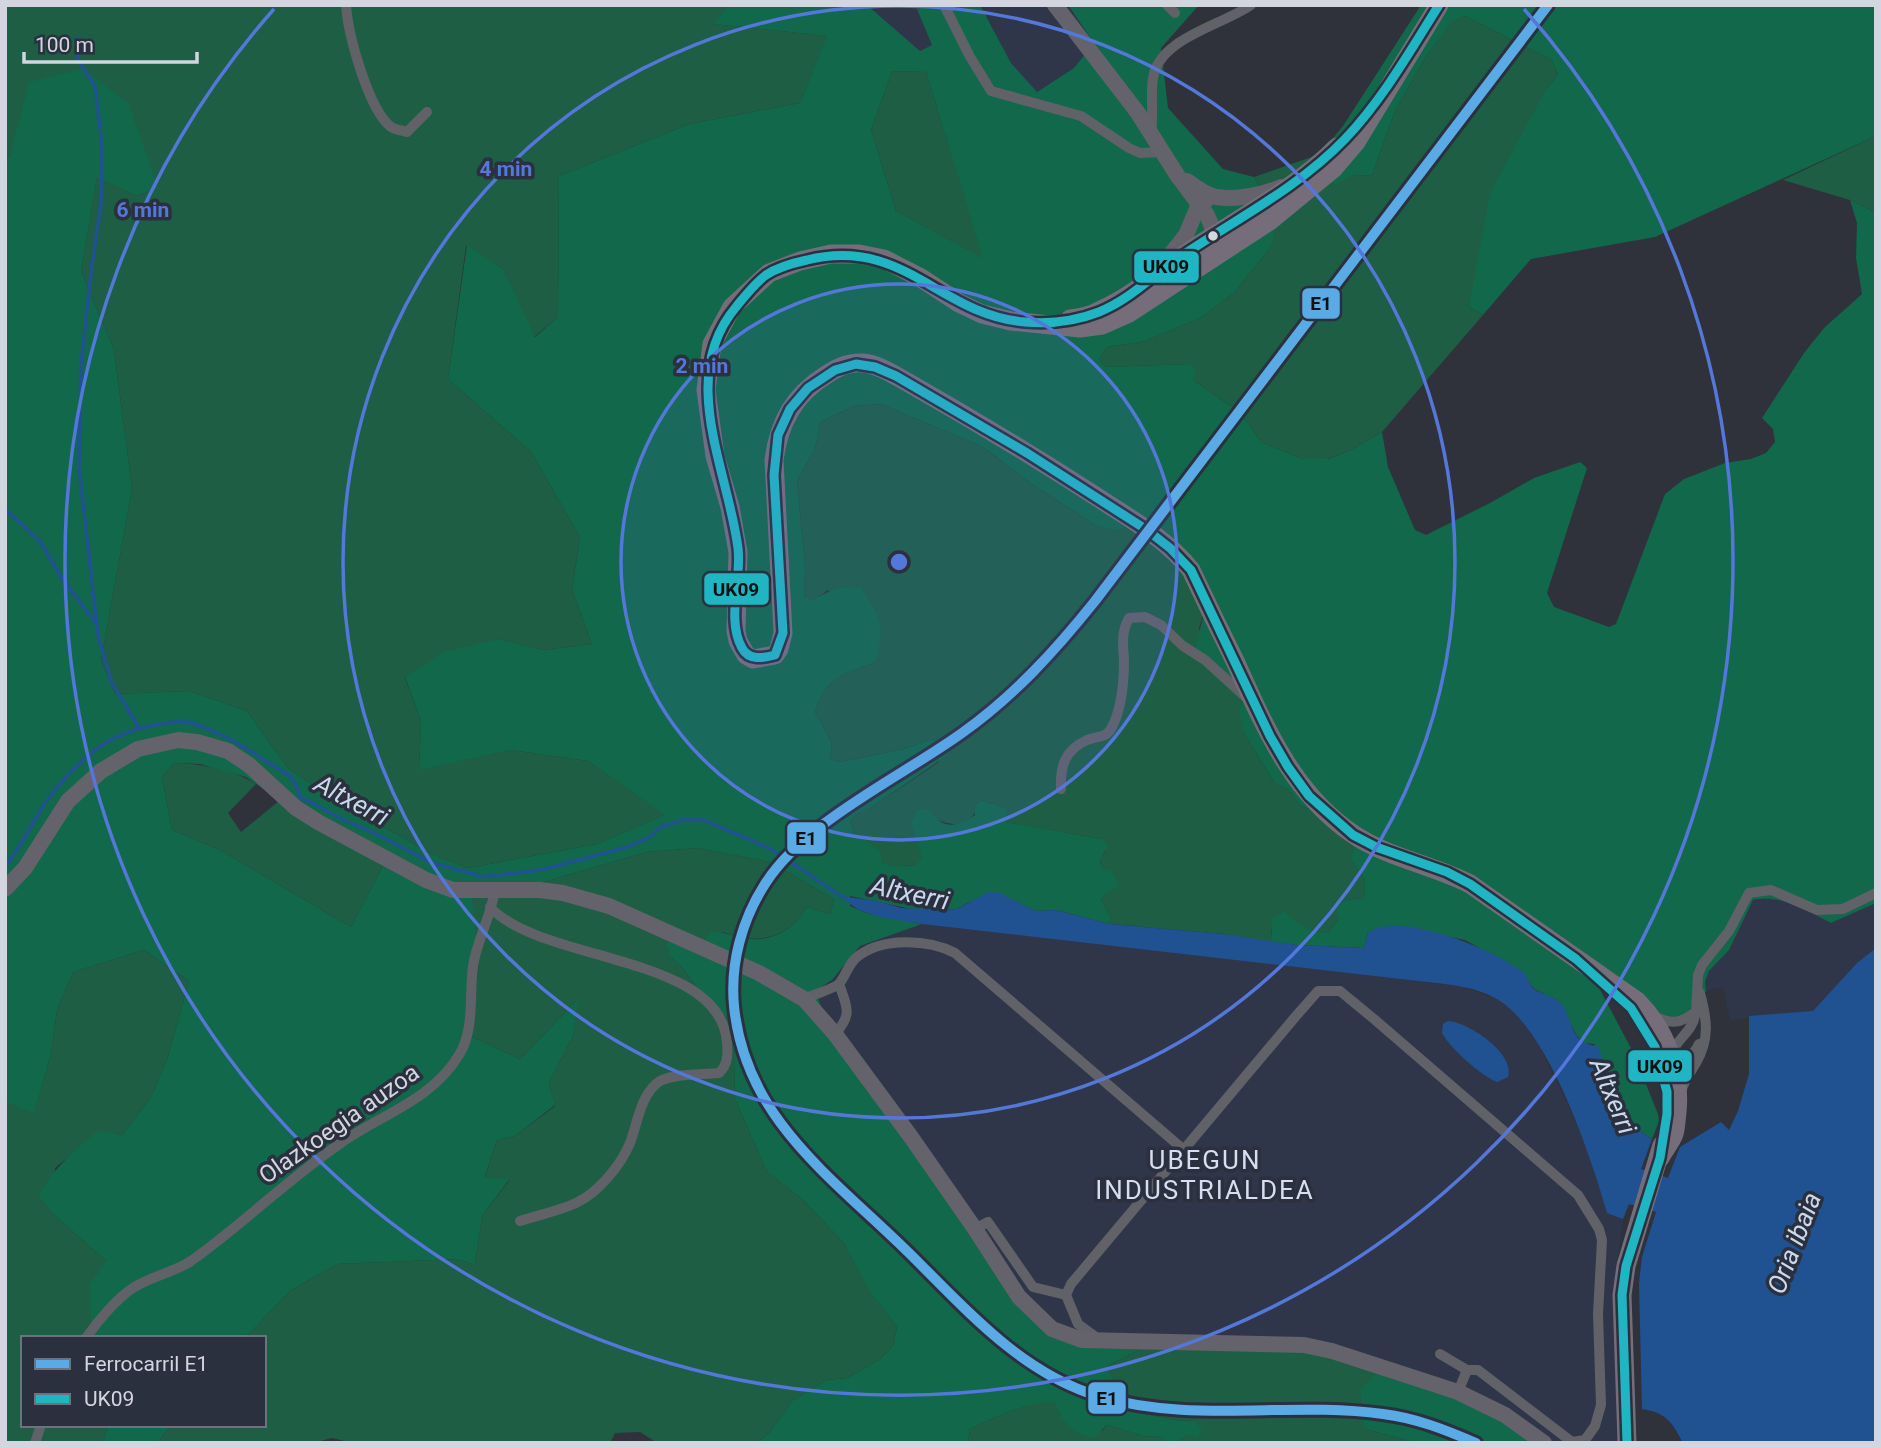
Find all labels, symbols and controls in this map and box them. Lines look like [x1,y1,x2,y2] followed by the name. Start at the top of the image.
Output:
[24,21,198,65] scale bar
[35,33,94,57] text: 100 m
[480,157,532,181] text: 4 min
[117,198,169,222] text: 6 min
[1206,229,1220,243] unlabelled marker
[1133,250,1200,284] line badge: UK09
[1143,255,1189,278] text: UK09
[1301,287,1341,320] line badge: E1
[1310,292,1332,315] text: E1
[676,354,728,378] text: 2 min
[887,550,911,574] centre of rings
[703,572,770,606] line badge: UK09
[713,578,759,601] text: UK09
[308,767,395,832] water label: Altxerri
[786,821,827,855] line badge: E1
[795,827,817,850] text: E1
[866,870,953,916] water label: Altxerri
[1627,1049,1693,1083] line badge: UK09
[1583,1052,1643,1139] water label: Altxerri
[1637,1055,1683,1078] text: UK09
[254,1058,424,1190] street label: Olazkoegia auzoa
[1095,1145,1315,1205] district label: UBEGUN INDUSTRIALDEA
[1761,1188,1827,1298] water label: Oria ibaia
[21,1336,266,1427] legend
[84,1352,208,1376] text: Ferrocarril E1
[1087,1381,1127,1415] line badge: E1
[84,1387,134,1411] text: UK09
[1096,1387,1118,1410] text: E1

